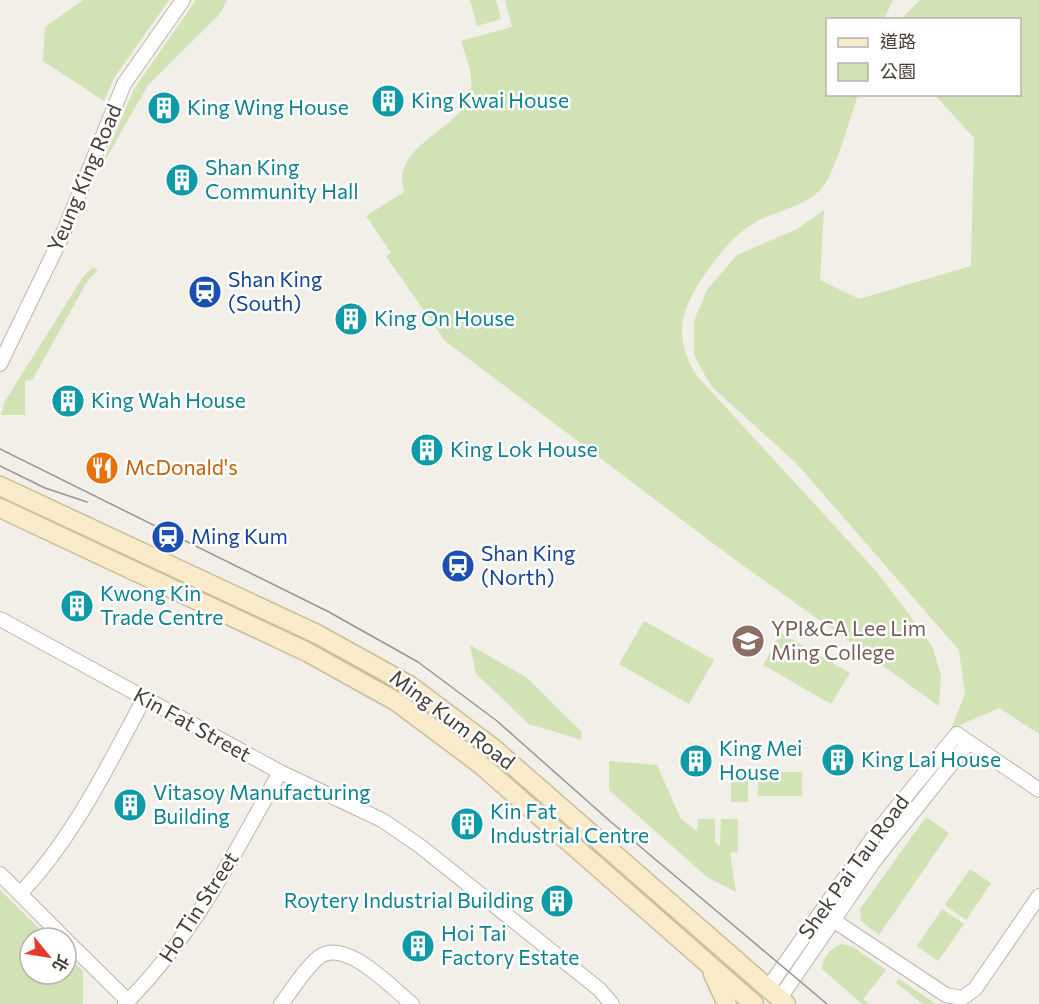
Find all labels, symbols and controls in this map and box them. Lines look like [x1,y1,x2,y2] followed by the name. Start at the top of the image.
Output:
[826,18,1021,96] legend
[880,30,916,52] text: 道路
[880,60,916,82] text: 公園
[370,83,406,119] building icon: King Kwai House
[411,87,569,112] place label: King Kwai House
[146,90,182,126] building icon: King Wing House
[187,94,349,119] place label: King Wing House
[41,100,126,255] street label: Yeung King Road
[205,154,359,203] place label: Shan King Community Hall
[164,162,200,198] building icon: Shan King Community Hall
[228,266,322,315] place label: Shan King (South)
[187,274,223,310] station icon: Shan King (South)
[333,301,369,337] building icon: King On House
[374,305,515,330] place label: King On House
[50,383,86,419] building icon: King Wah House
[91,387,246,412] place label: King Wah House
[409,432,445,468] building icon: King Lok House
[450,436,598,461] place label: King Lok House
[84,450,120,486] restaurant icon: McDonald's
[125,454,238,479] place label: McDonald's
[150,519,186,555] station icon: Ming Kum
[191,523,288,548] place label: Ming Kum
[481,540,575,589] place label: Shan King (North)
[440,548,476,584] station icon: Shan King (North)
[100,580,223,629] place label: Kwong Kin Trade Centre
[59,588,95,624] building icon: Kwong Kin Trade Centre
[771,615,926,664] place label: YPI&CA Lee Lim Ming College
[730,623,766,659] school or university icon: YPI&CA Lee Lim Ming College
[386,664,520,774] street label: Ming Kum Road
[130,681,256,766] street label: Kin Fat Street
[719,735,802,784] place label: King Mei House
[820,742,856,778] building icon: King Lai House
[678,743,714,779] building icon: King Mei House
[861,746,1001,771] place label: King Lai House
[153,779,371,828] place label: Vitasoy Manufacturing Building
[112,787,148,823] building icon: Vitasoy Manufacturing Building
[792,789,913,943] street label: Shek Pai Tau Road
[490,798,649,847] place label: Kin Fat Industrial Centre
[449,806,485,842] building icon: Kin Fat Industrial Centre
[153,846,243,966] street label: Ho Tin Street
[539,883,575,919] building icon: Roytery Industrial Building
[284,887,534,912] place label: Roytery Industrial Building
[441,920,579,969] place label: Hoi Tai Factory Estate
[18,926,78,986] north arrow
[400,928,436,964] building icon: Hoi Tai Factory Estate
[49,952,74,975] text: 北

